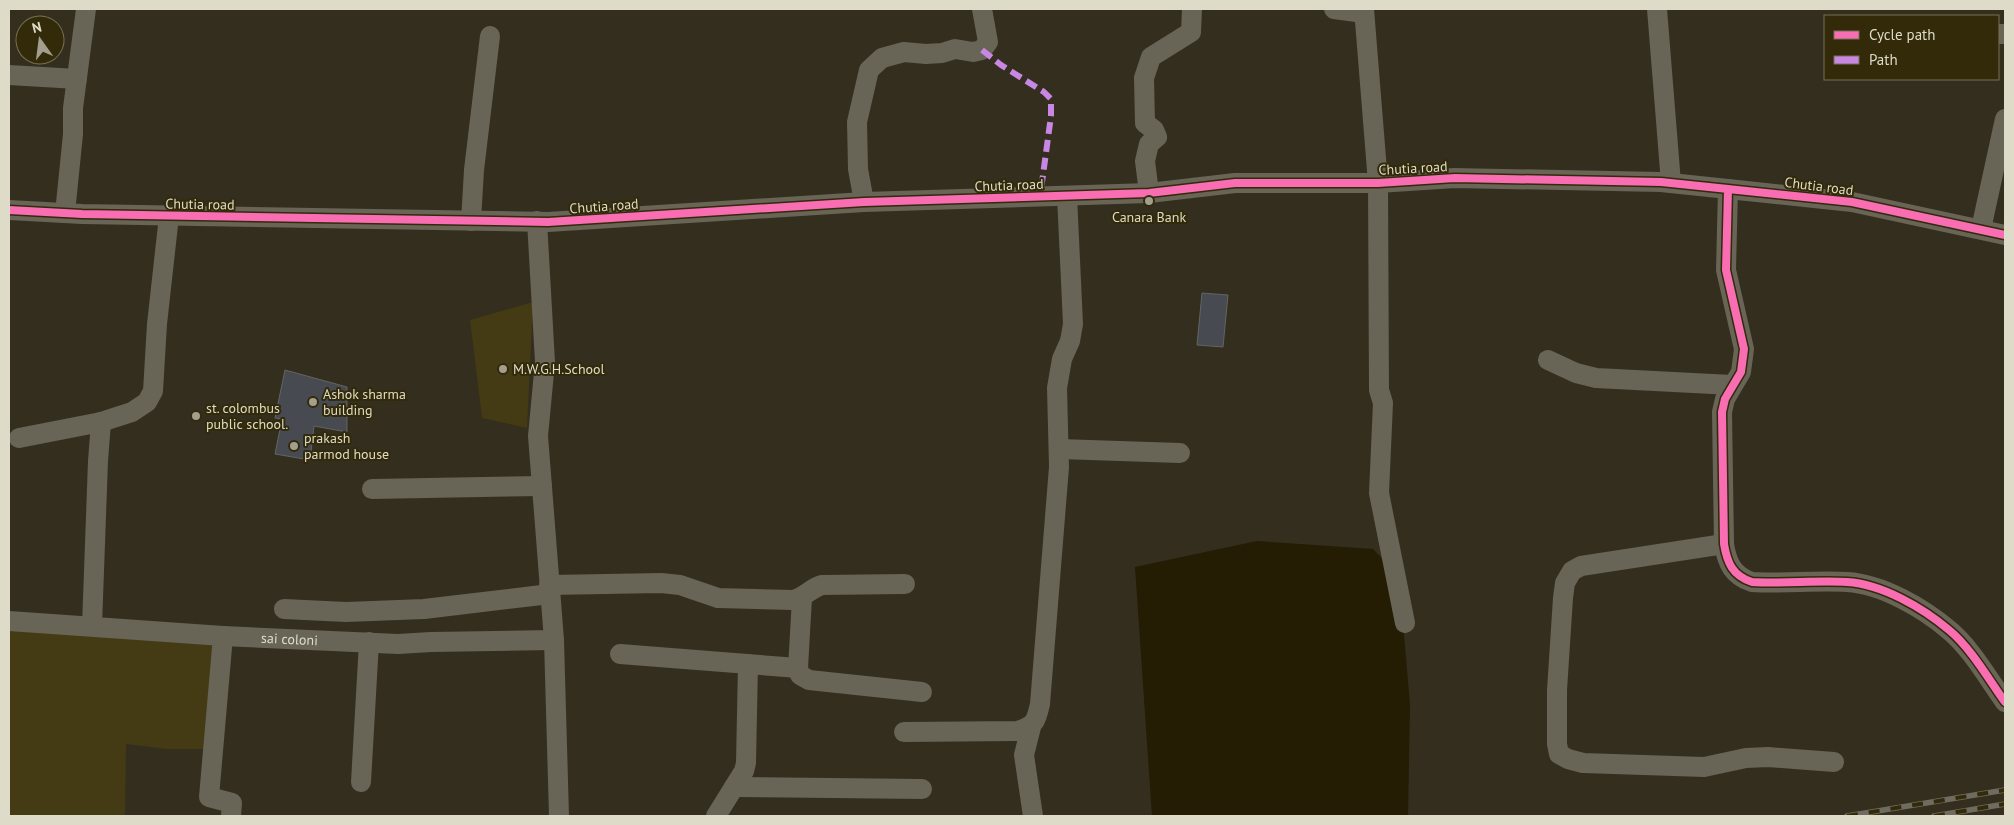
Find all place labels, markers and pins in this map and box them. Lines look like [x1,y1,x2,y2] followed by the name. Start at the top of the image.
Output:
[1143,195,1155,207] marker: Canara Bank
[1112,208,1186,226] place label: Canara Bank
[513,360,605,378] place label: M.W.G.H.School
[497,363,509,375] marker: M.W.G.H.School
[323,385,406,419] place label: Ashok sharma building
[307,396,319,408] marker: Ashok sharma building
[206,399,288,433] place label: st. colombus public school.
[190,410,202,422] marker: st. colombus public school.
[304,429,389,463] place label: prakash parmod house
[288,440,300,452] marker: prakash parmod house

